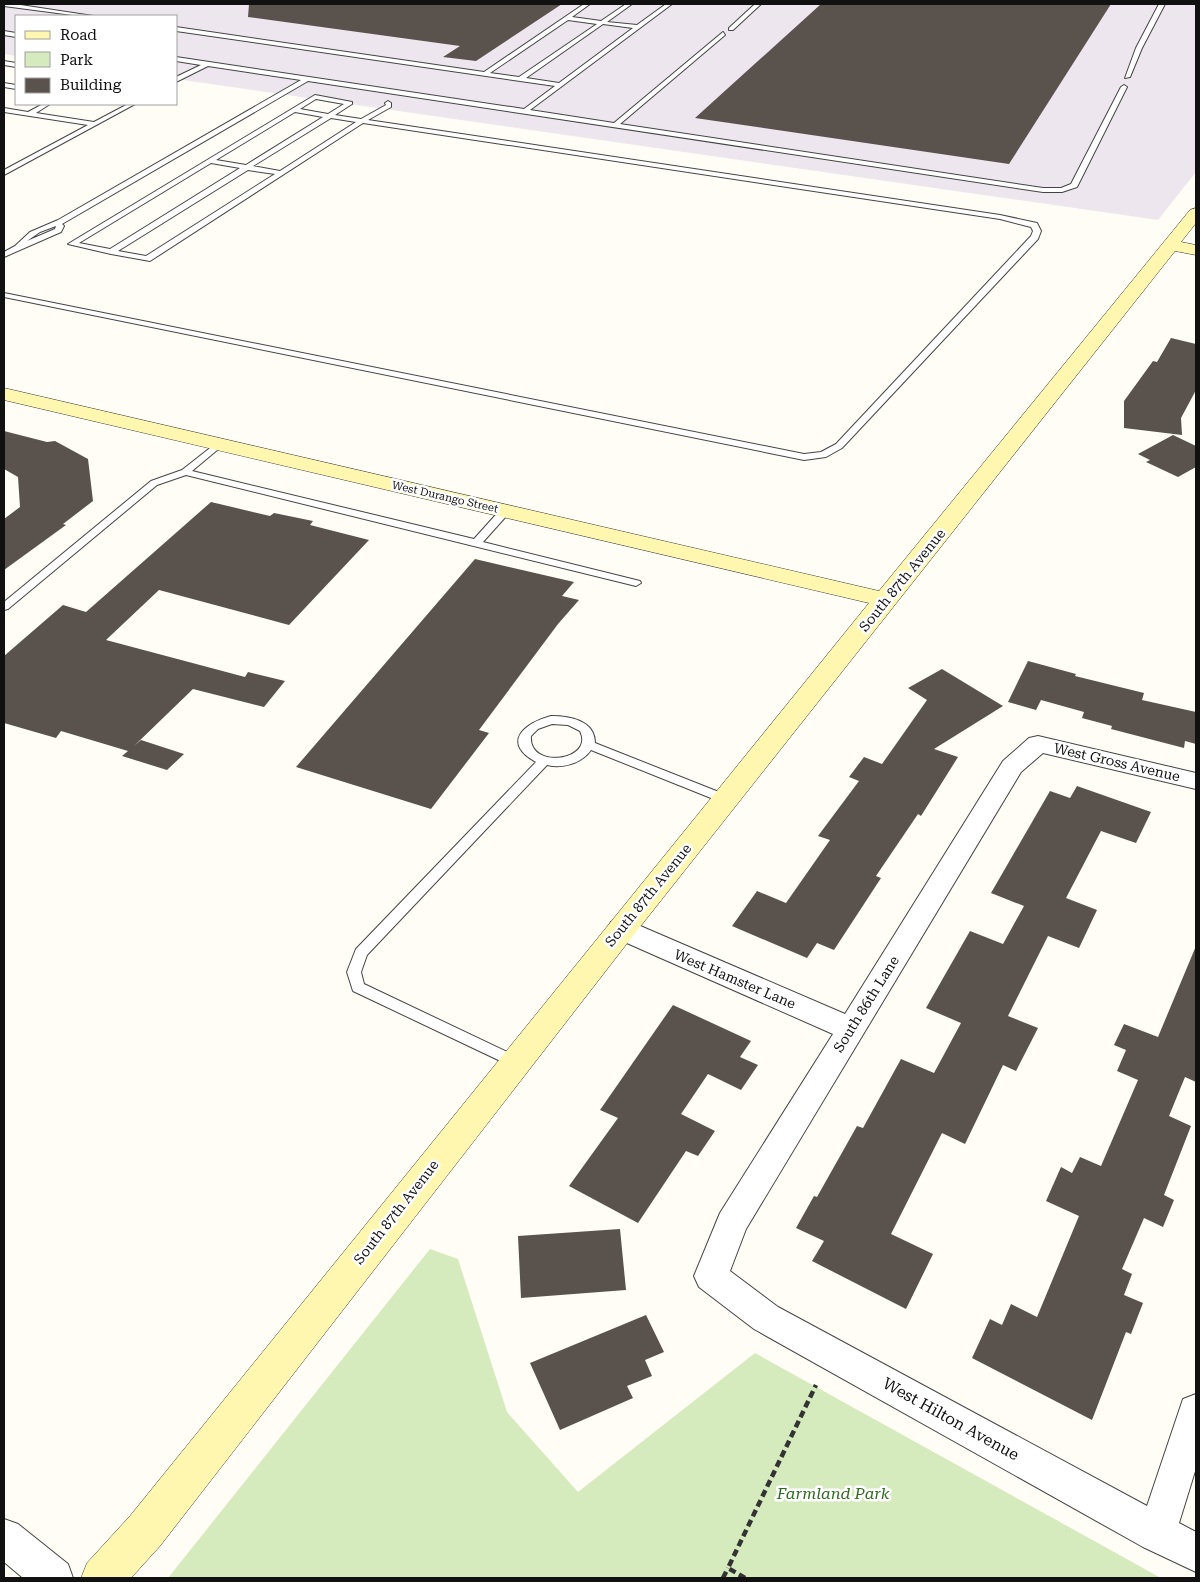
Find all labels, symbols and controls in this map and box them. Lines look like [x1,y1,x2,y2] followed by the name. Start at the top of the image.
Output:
[15,15,178,105] legend
[60,26,97,44] text: Road
[60,51,94,69] text: Park
[60,76,122,94] text: Building
[391,478,499,516] street label: West Durango Street
[856,525,949,635] street label: South 87th Avenue
[1052,740,1182,784] street label: West Gross Avenue
[602,840,695,950] street label: South 87th Avenue
[672,946,798,1012] street label: West Hamster Lane
[830,953,902,1055] street label: South 86th Lane
[350,1156,442,1267] street label: South 87th Avenue
[880,1374,1023,1464] street label: West Hilton Avenue
[776,1484,890,1503] park label: Farmland Park

